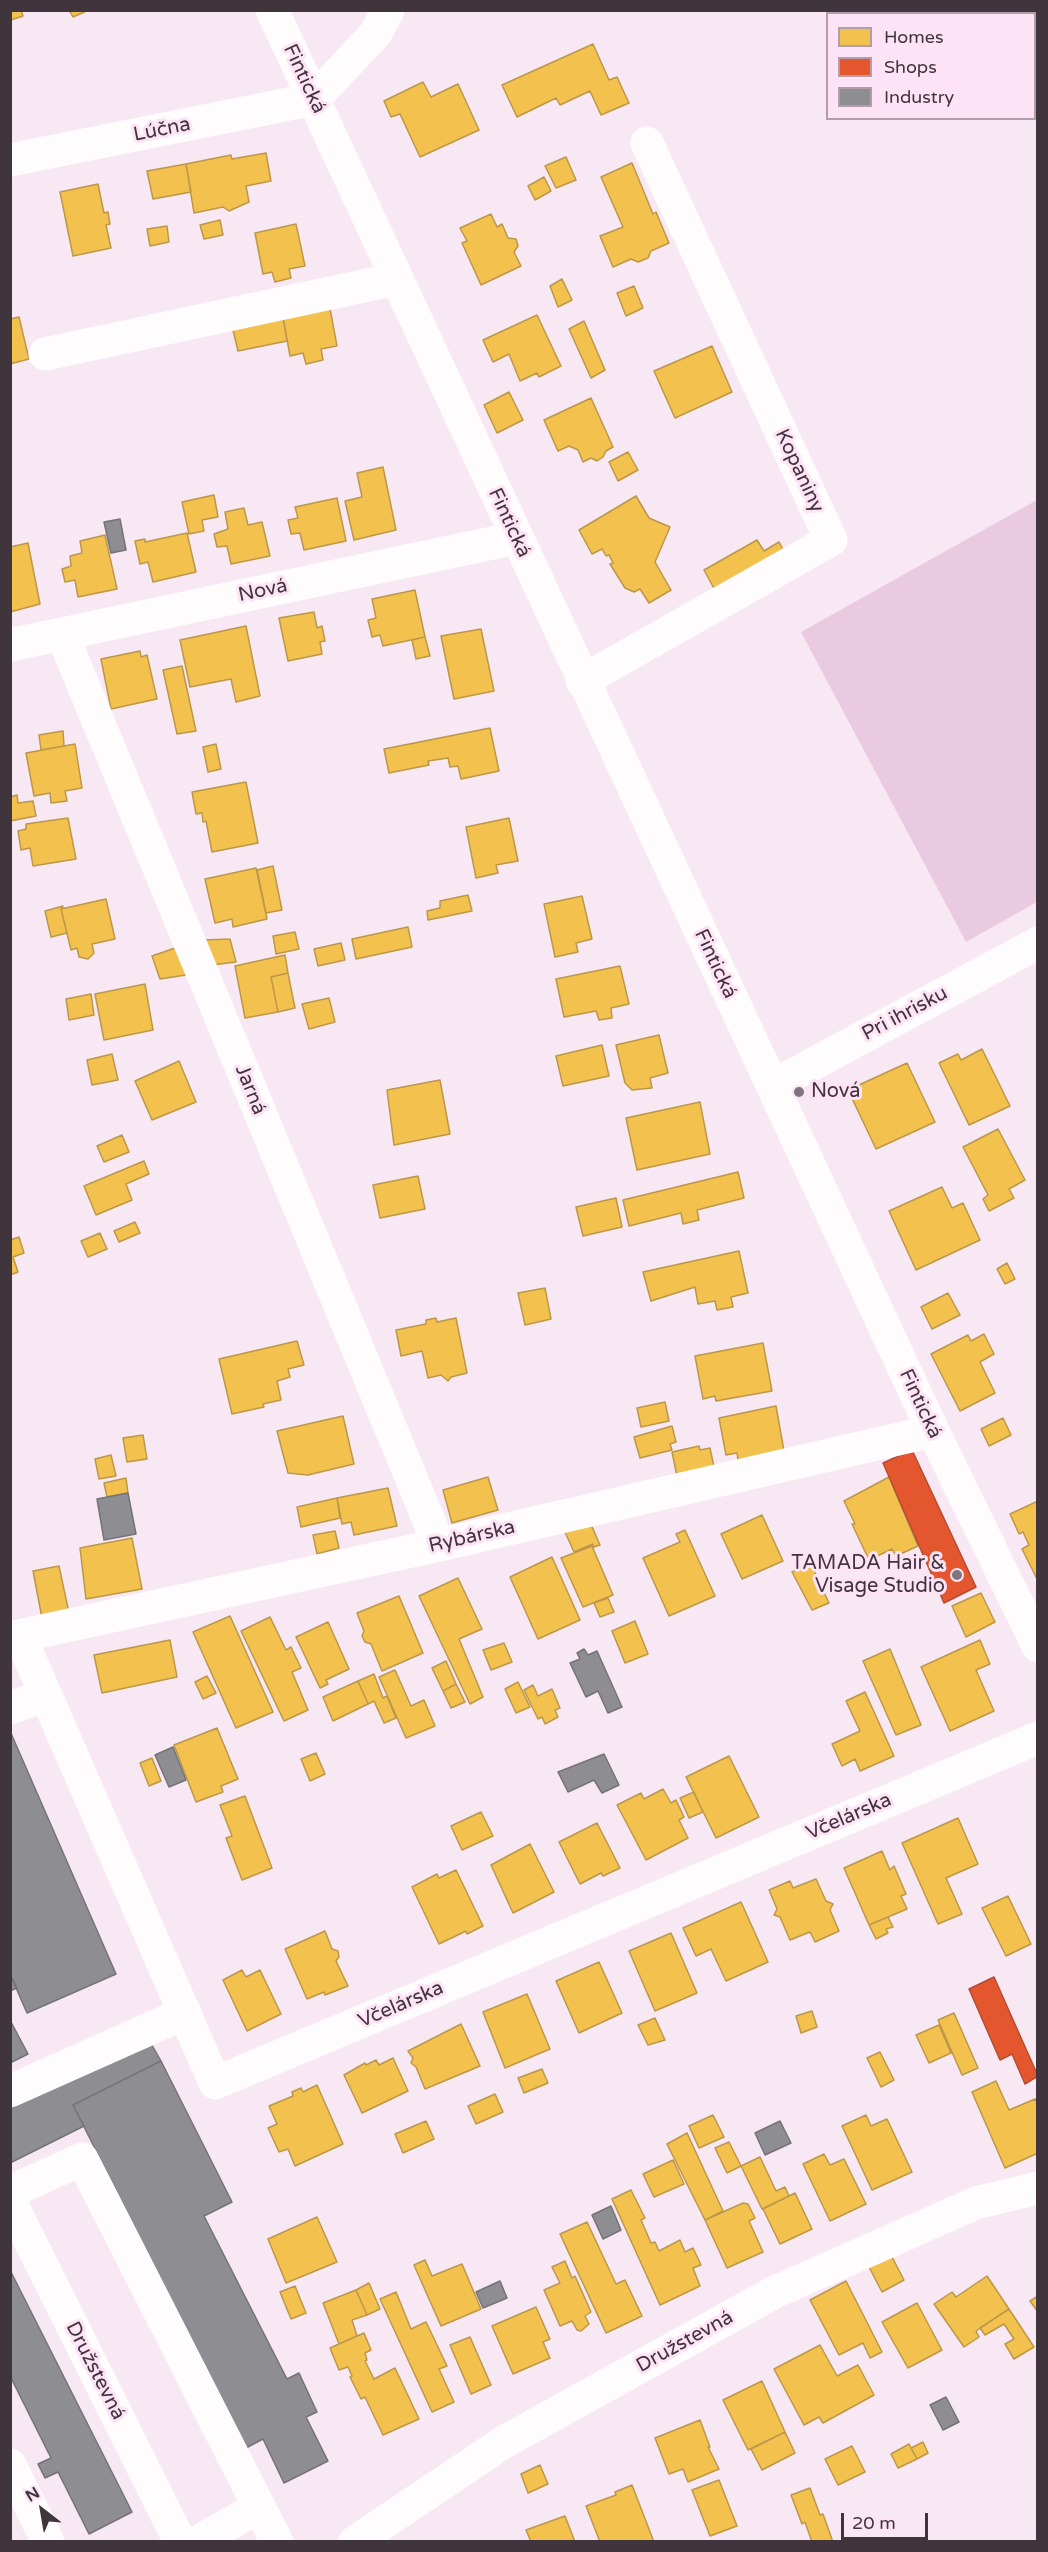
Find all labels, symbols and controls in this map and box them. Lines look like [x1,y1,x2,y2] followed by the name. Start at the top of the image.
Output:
[826,12,1036,120] legend
[884,26,944,48] text: Homes
[277,40,331,118] street label: Fintická
[884,56,937,78] text: Shops
[884,86,954,108] text: Industry
[131,113,193,147] street label: Lúčna
[769,425,829,517] street label: Kopaniny
[482,484,536,562] street label: Fintická
[236,574,290,608] street label: Nová
[688,925,742,1003] street label: Fintická
[858,981,952,1047] street label: Pri ihrisku
[229,1062,271,1118] street label: Jarná
[811,1080,861,1104] place label: Nová
[792,1085,806,1099] marker: Nová
[893,1365,947,1443] street label: Fintická
[426,1515,518,1559] street label: Rybárska
[791,1552,945,1599] place label: TAMADA Hair & Visage Studio
[950,1568,964,1582] marker: TAMADA Hair & Visage Studio
[803,1788,895,1846] street label: Včelárska
[355,1976,447,2034] street label: Včelárska
[632,2306,738,2378] street label: Družstevná
[60,2318,130,2424] street label: Družstevná
[12,2480,72,2540] north arrow
[22,2483,43,2506] text: N
[844,2501,931,2539] scale bar
[852,2512,896,2534] text: 20 m

